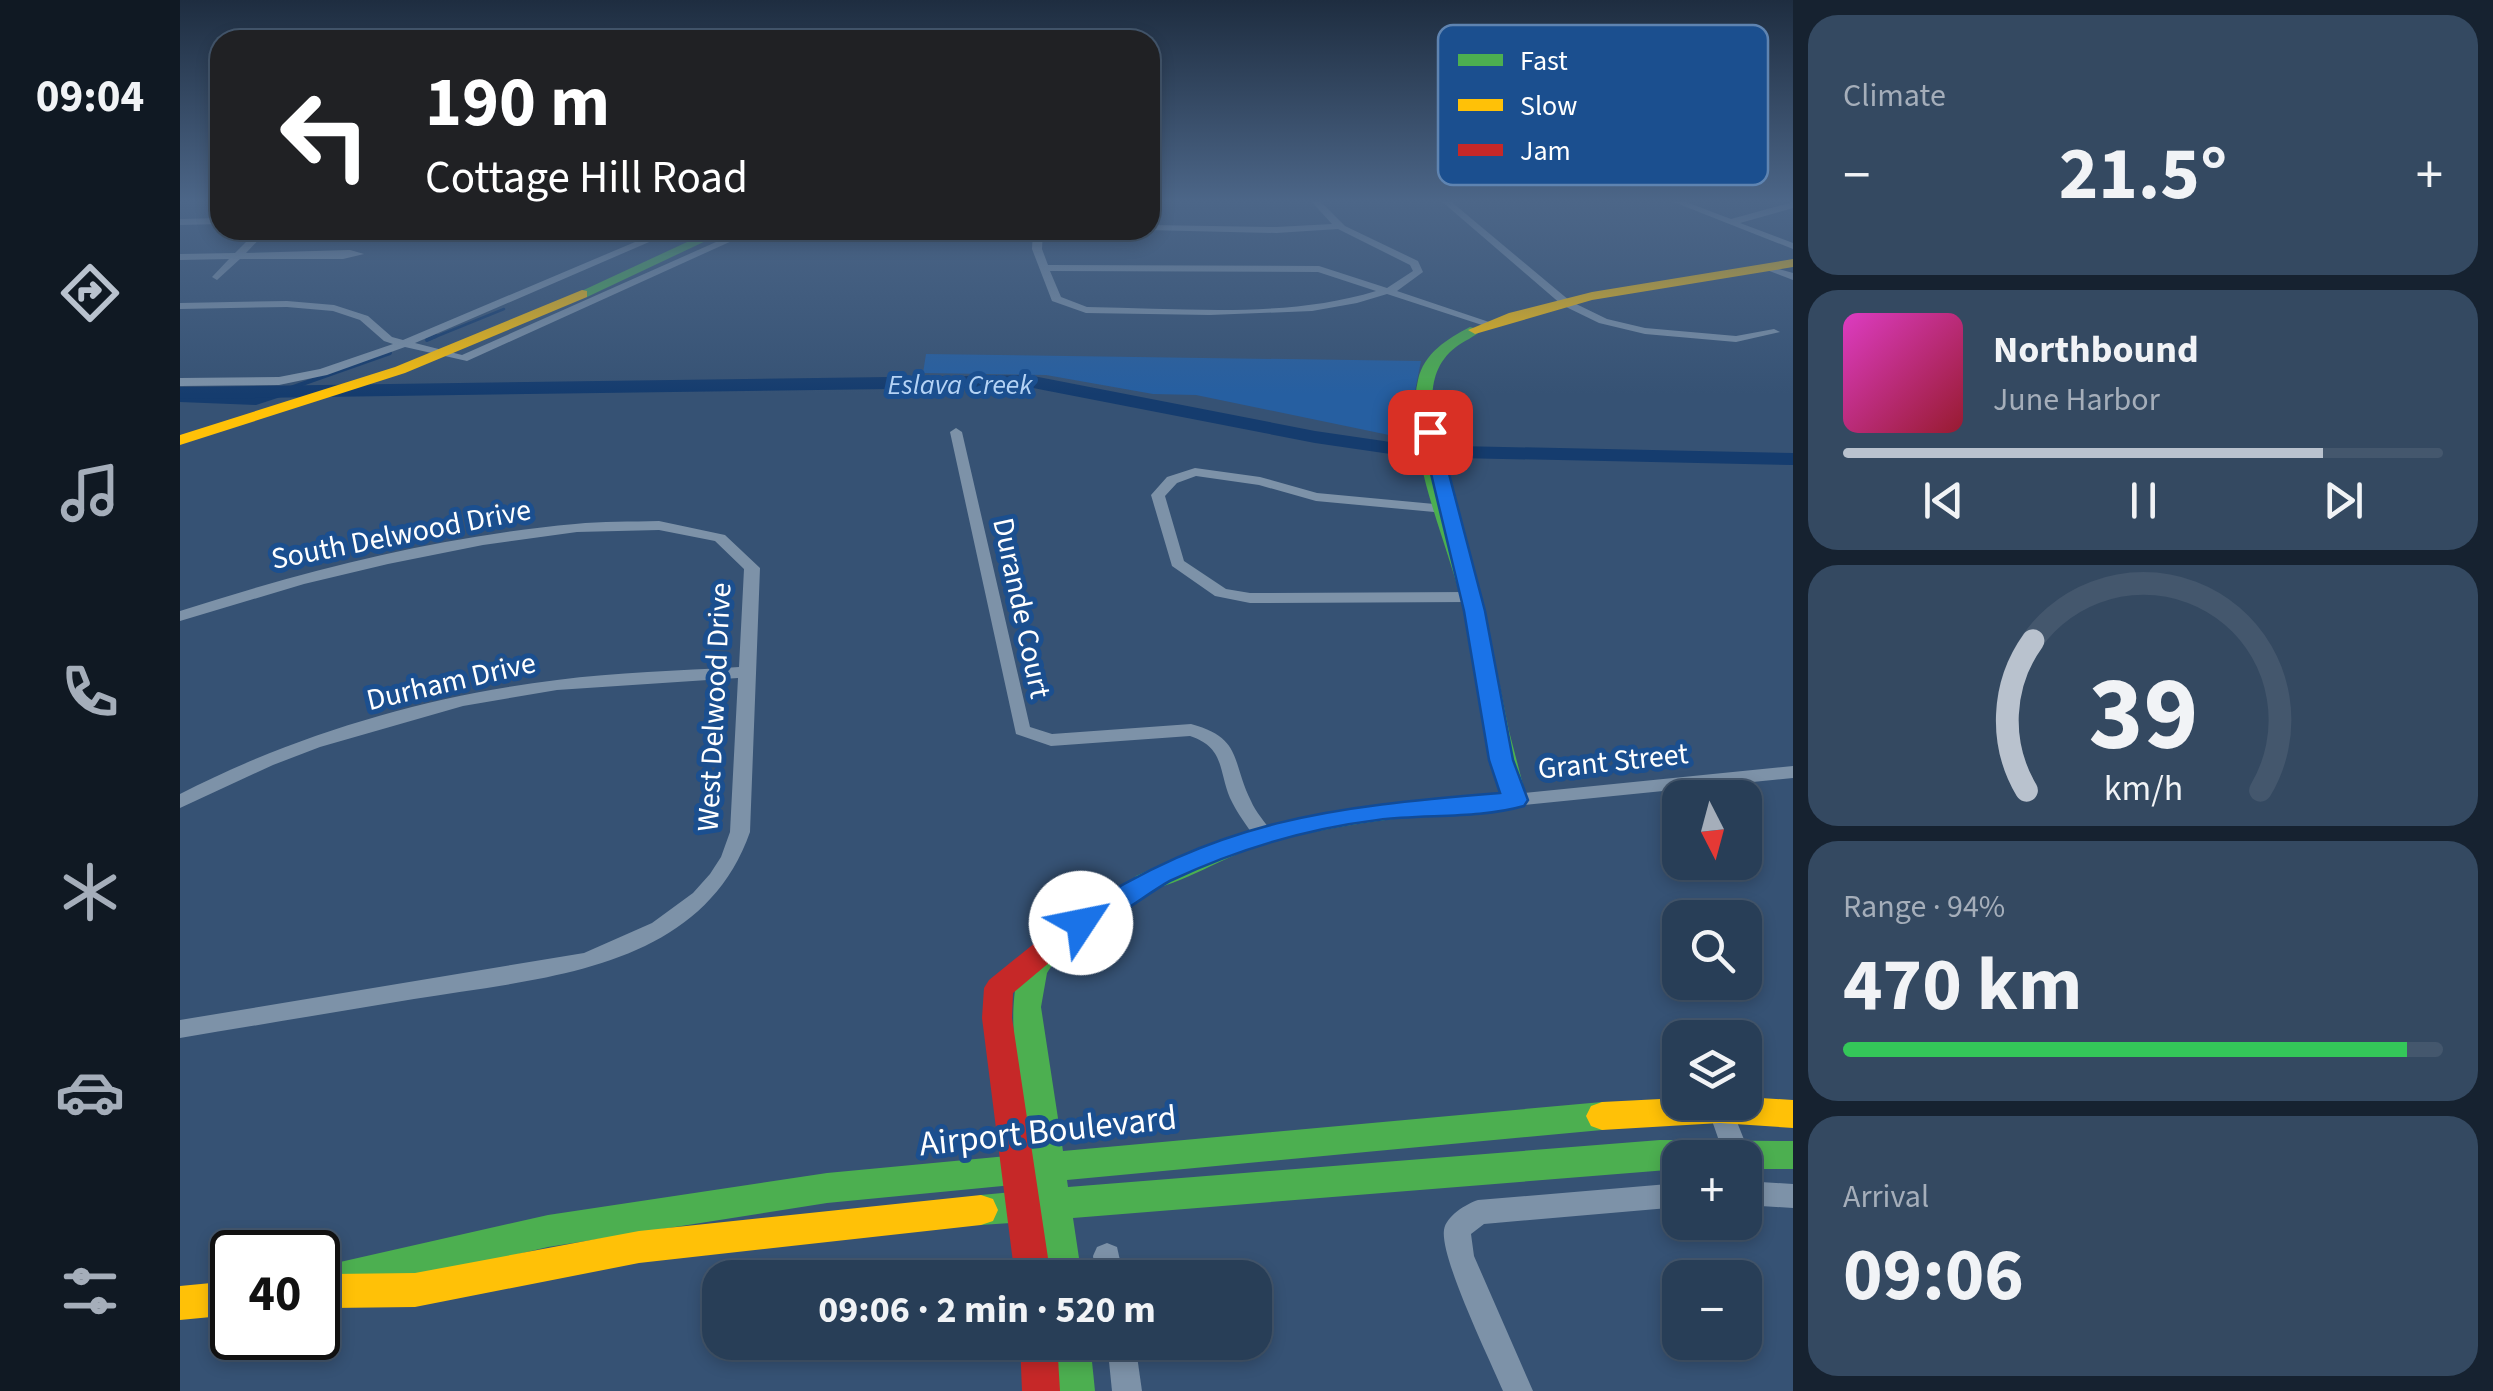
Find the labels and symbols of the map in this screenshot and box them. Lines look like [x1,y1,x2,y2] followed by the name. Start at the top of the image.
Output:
[1438,25,1768,185] legend
[1520,41,1568,81] text: Fast
[1520,86,1577,126] text: Slow
[1520,131,1571,171] text: Jam
[887,365,1033,405] water label: Eslava Creek
[1388,390,1473,475] pin
[268,488,535,581] street label: South Delwood Drive
[981,514,1062,702] street label: Durande Court
[687,581,742,833] street label: West Delwood Drive
[362,641,540,722] street label: Durham Drive
[1536,732,1690,791] street label: Grant Street
[1662,780,1762,880] north arrow
[1029,871,1133,975] position arrow
[917,1093,1179,1169] street label: Airport Boulevard
[210,1230,340,1360] speed limit sign: 40

